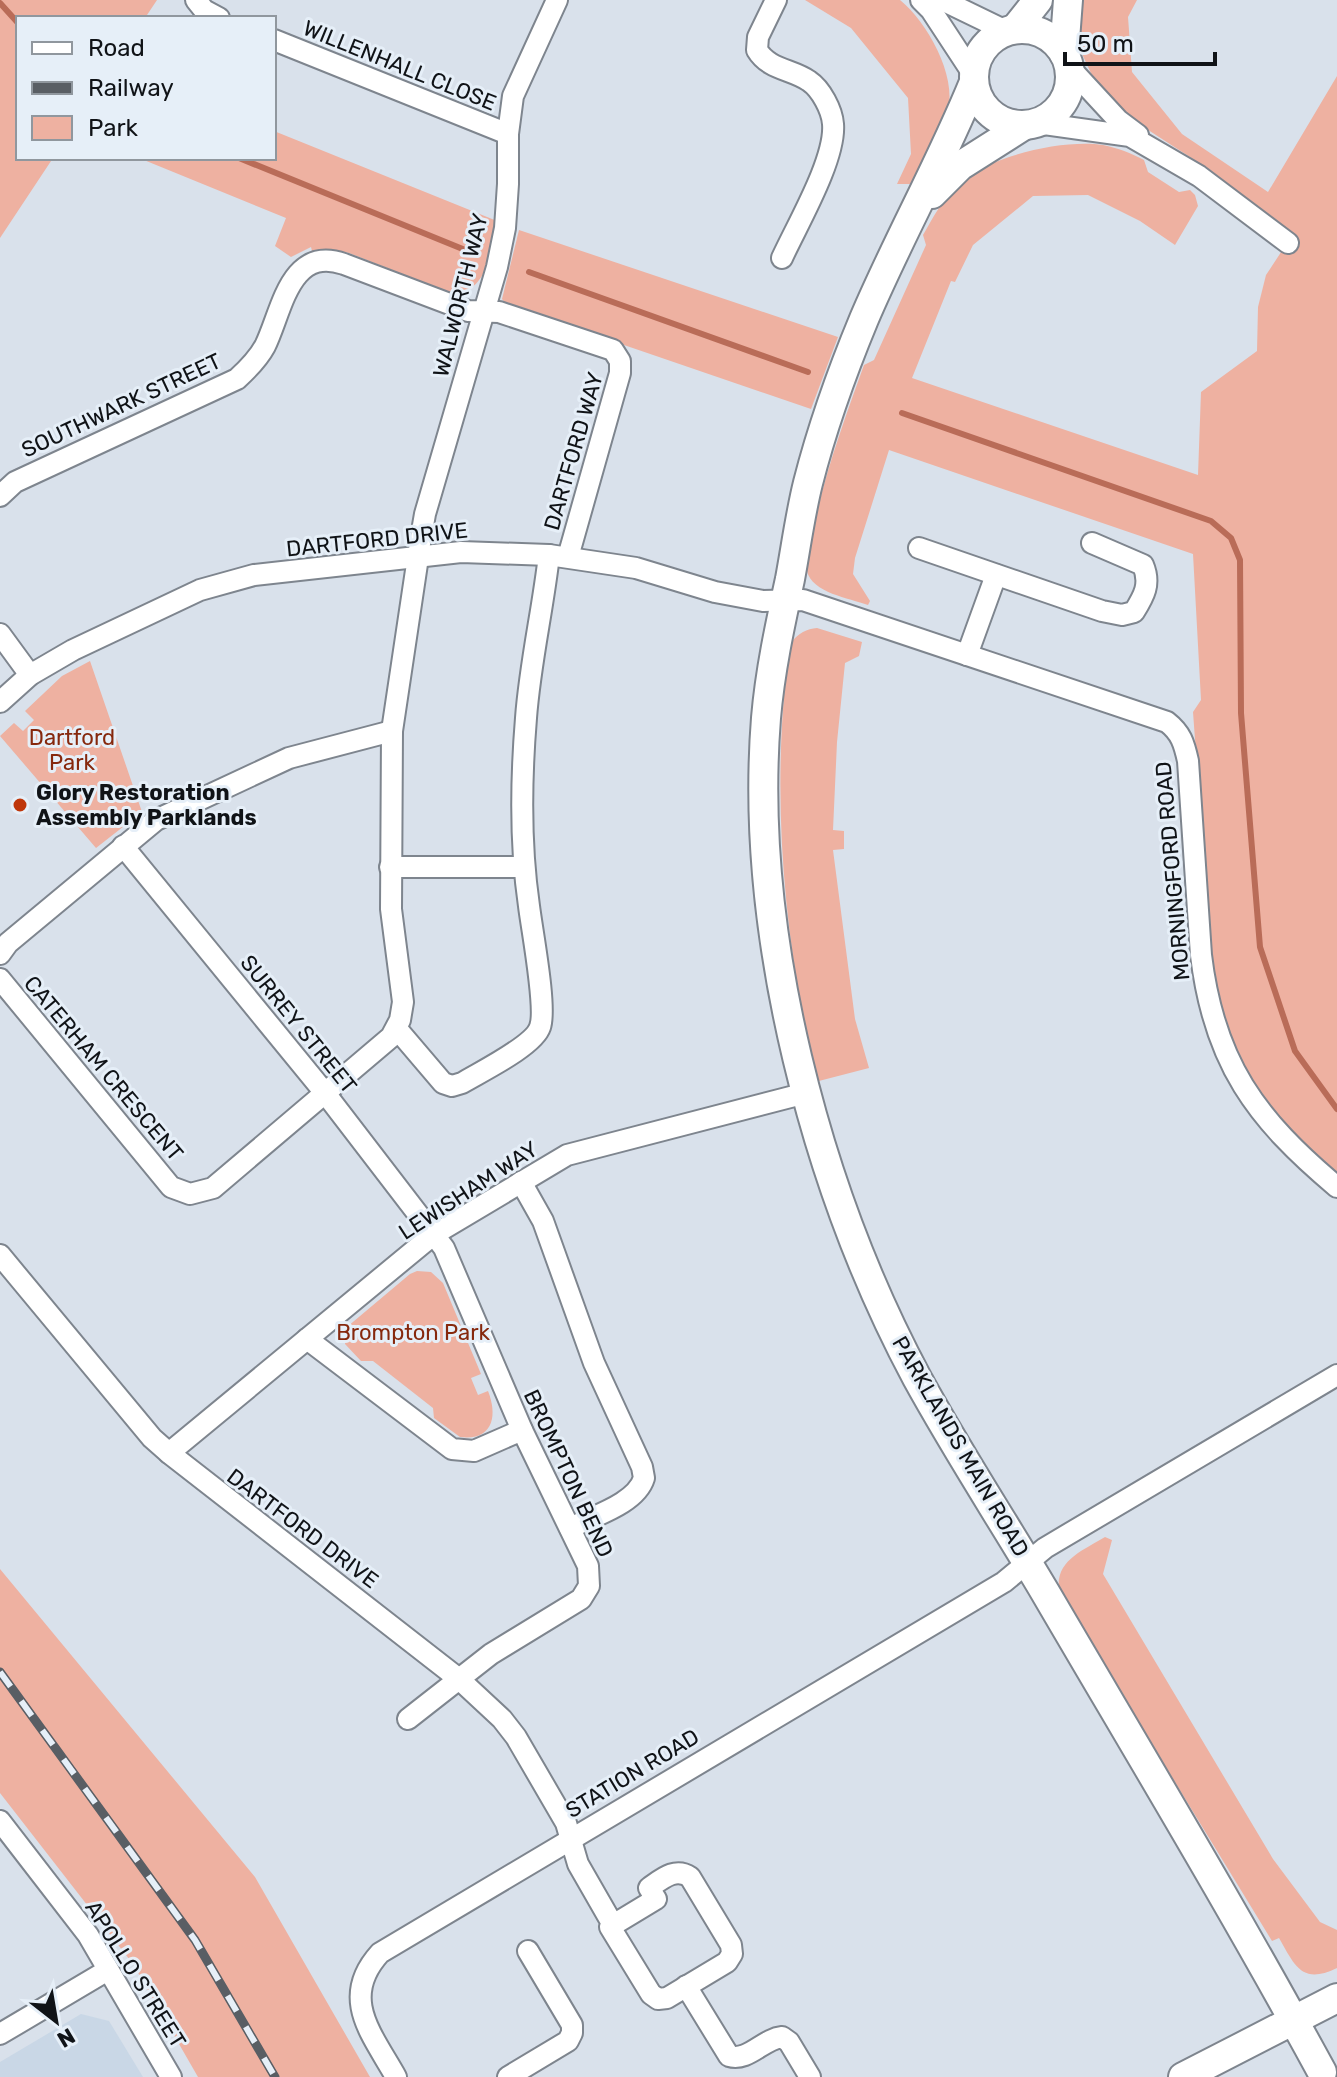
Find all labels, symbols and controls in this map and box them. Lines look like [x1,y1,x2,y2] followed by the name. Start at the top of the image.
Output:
[299,14,500,117] street label: WILLENHALL CLOSE
[16,16,276,160] legend
[1065,16,1215,66] scale bar
[1077,30,1134,58] text: 50 m
[88,34,145,62] text: Road
[88,74,174,102] text: Railway
[88,114,139,142] text: Park
[427,211,494,380] street label: WALWORTH WAY
[17,347,226,464] street label: SOUTHWARK STREET
[538,369,609,533] street label: DARTFORD WAY
[285,517,469,562] street label: DARTFORD DRIVE
[29,724,115,776] park label: Dartford Park
[1149,760,1196,982] street label: MORNINGFORD ROAD
[36,779,257,831] place label: Glory Restoration Assembly Parklands
[11,796,29,814] marker: Glory Restoration Assembly Parklands
[235,950,363,1099] street label: SURREY STREET
[18,970,189,1167] street label: CATERHAM CRESCENT
[394,1135,543,1245] street label: LEWISHAM WAY
[336,1319,491,1346] park label: Brompton Park
[886,1331,1035,1561] street label: PARKLANDS MAIN ROAD
[518,1385,619,1561] street label: BROMPTON BEND
[222,1463,384,1594] street label: DARTFORD DRIVE
[561,1723,704,1824] street label: STATION ROAD
[79,1896,192,2053] street label: APOLLO STREET
[16,1981,96,2061] north arrow
[52,2022,80,2053] text: N

